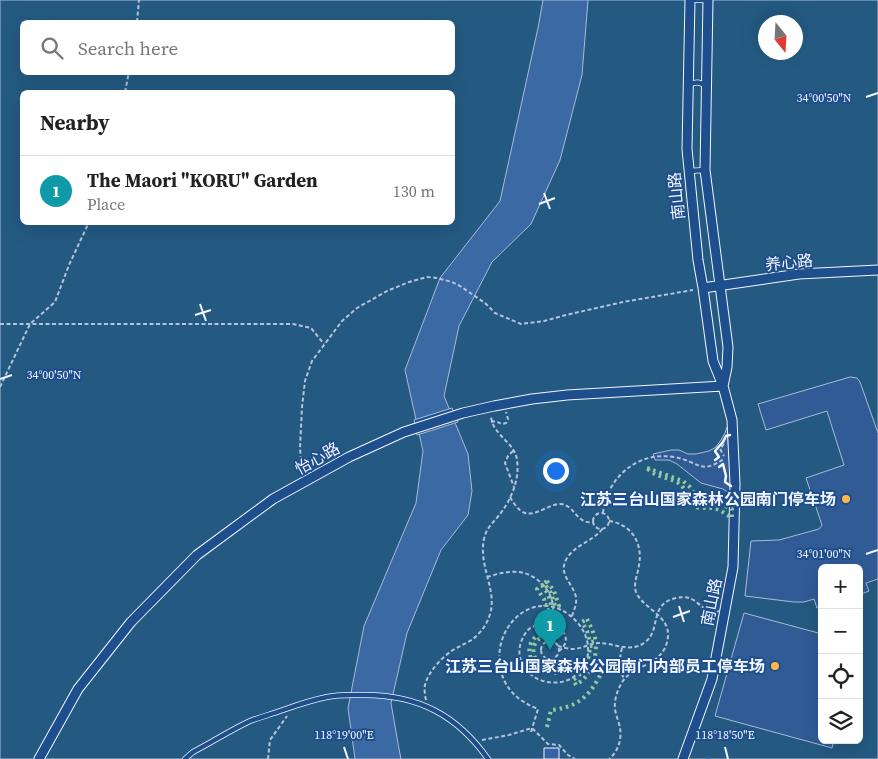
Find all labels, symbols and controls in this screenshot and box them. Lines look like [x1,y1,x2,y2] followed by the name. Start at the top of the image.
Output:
[758,15,803,60] north arrow
[20,20,455,75] search box
[38,34,66,62] icon: search
[78,35,178,61] text: Search here
[796,90,852,106] text: 34°00'50"N
[40,108,110,137] text: Nearby
[87,167,318,193] text: The Maori "KORU" Garden
[663,171,689,221] street label: 南山路
[52,180,60,202] text: 1
[393,180,435,202] text: 130 m
[87,193,125,215] text: Place
[764,249,814,275] street label: 养心路
[26,367,82,383] text: 34°00'50"N
[291,437,343,479] street label: 怡心路
[543,458,569,484] your location
[580,488,836,510] place label: 江苏三台山国家森林公园南门停车场
[840,493,852,505] marker: 江苏三台山国家森林公园南门停车场
[796,546,852,562] text: 34°01'00"N
[818,564,863,744] map controls
[818,564,863,609] button: +
[696,576,726,628] street label: 南山路
[534,609,566,650] pin: 1
[818,609,863,654] button: −
[818,654,863,699] button: locate
[445,655,765,677] place label: 江苏三台山国家森林公园南门内部员工停车场
[769,660,781,672] marker: 江苏三台山国家森林公园南门内部员工停车场
[818,699,863,744] button: layers
[314,727,374,743] text: 118°19'00"E
[695,727,755,743] text: 118°18'50"E

